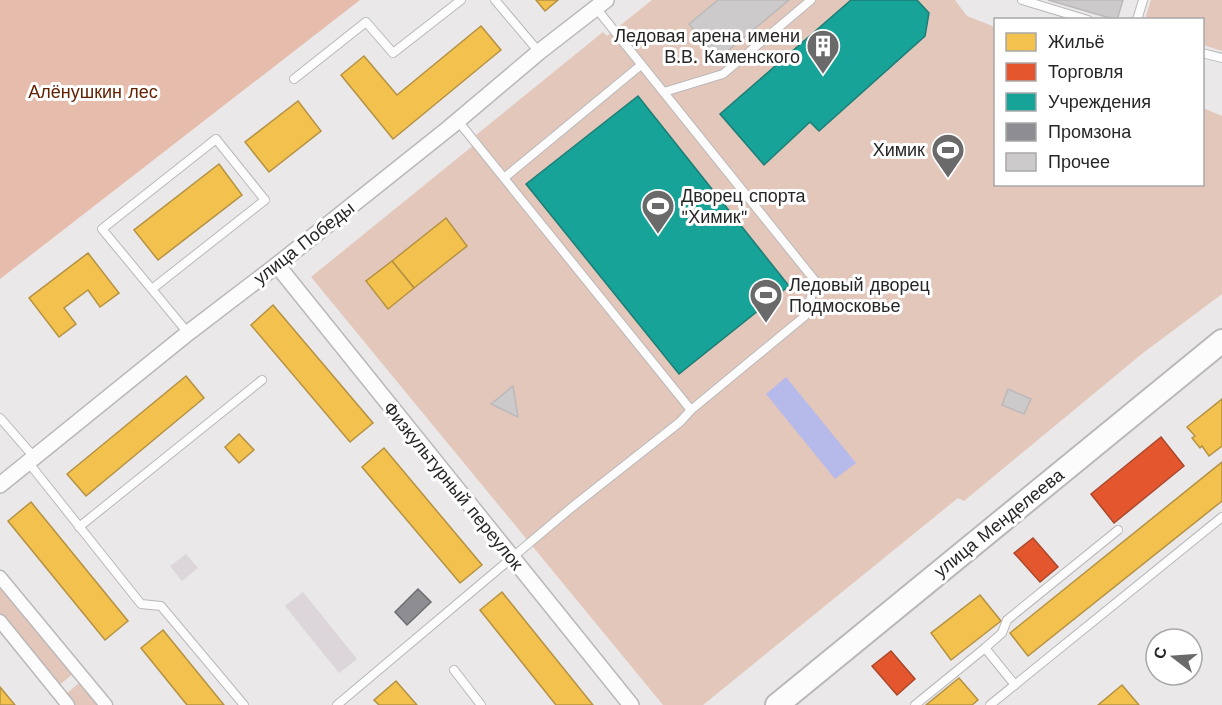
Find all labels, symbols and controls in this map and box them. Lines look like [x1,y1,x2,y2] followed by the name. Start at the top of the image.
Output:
[994,18,1204,186] legend
[614,25,800,67] place label: Ледовая арена имени В.В. Каменского
[805,28,841,75] building icon: Ледовая арена имени В.В. Каменского
[1048,31,1105,52] text: Жильё
[1048,61,1123,82] text: Торговля
[28,81,158,102] park label: Алёнушкин лес
[1048,91,1151,112] text: Учреждения
[1048,121,1132,142] text: Промзона
[930,132,966,179] sports icon: Химик
[873,139,925,160] place label: Химик
[1048,151,1110,172] text: Прочее
[681,185,806,227] place label: Дворец спорта "Химик"
[640,188,676,235] sports icon: Дворец спорта "Химик"
[249,197,358,288] street label: улица Победы
[789,274,930,316] place label: Ледовый дворец Подмосковье
[748,277,784,324] sports icon: Ледовый дворец Подмосковье
[379,397,528,574] street label: Физкультурный переулок
[930,463,1068,581] street label: улица Менделеева
[1144,627,1204,687] north arrow
[1149,644,1171,661] text: С

